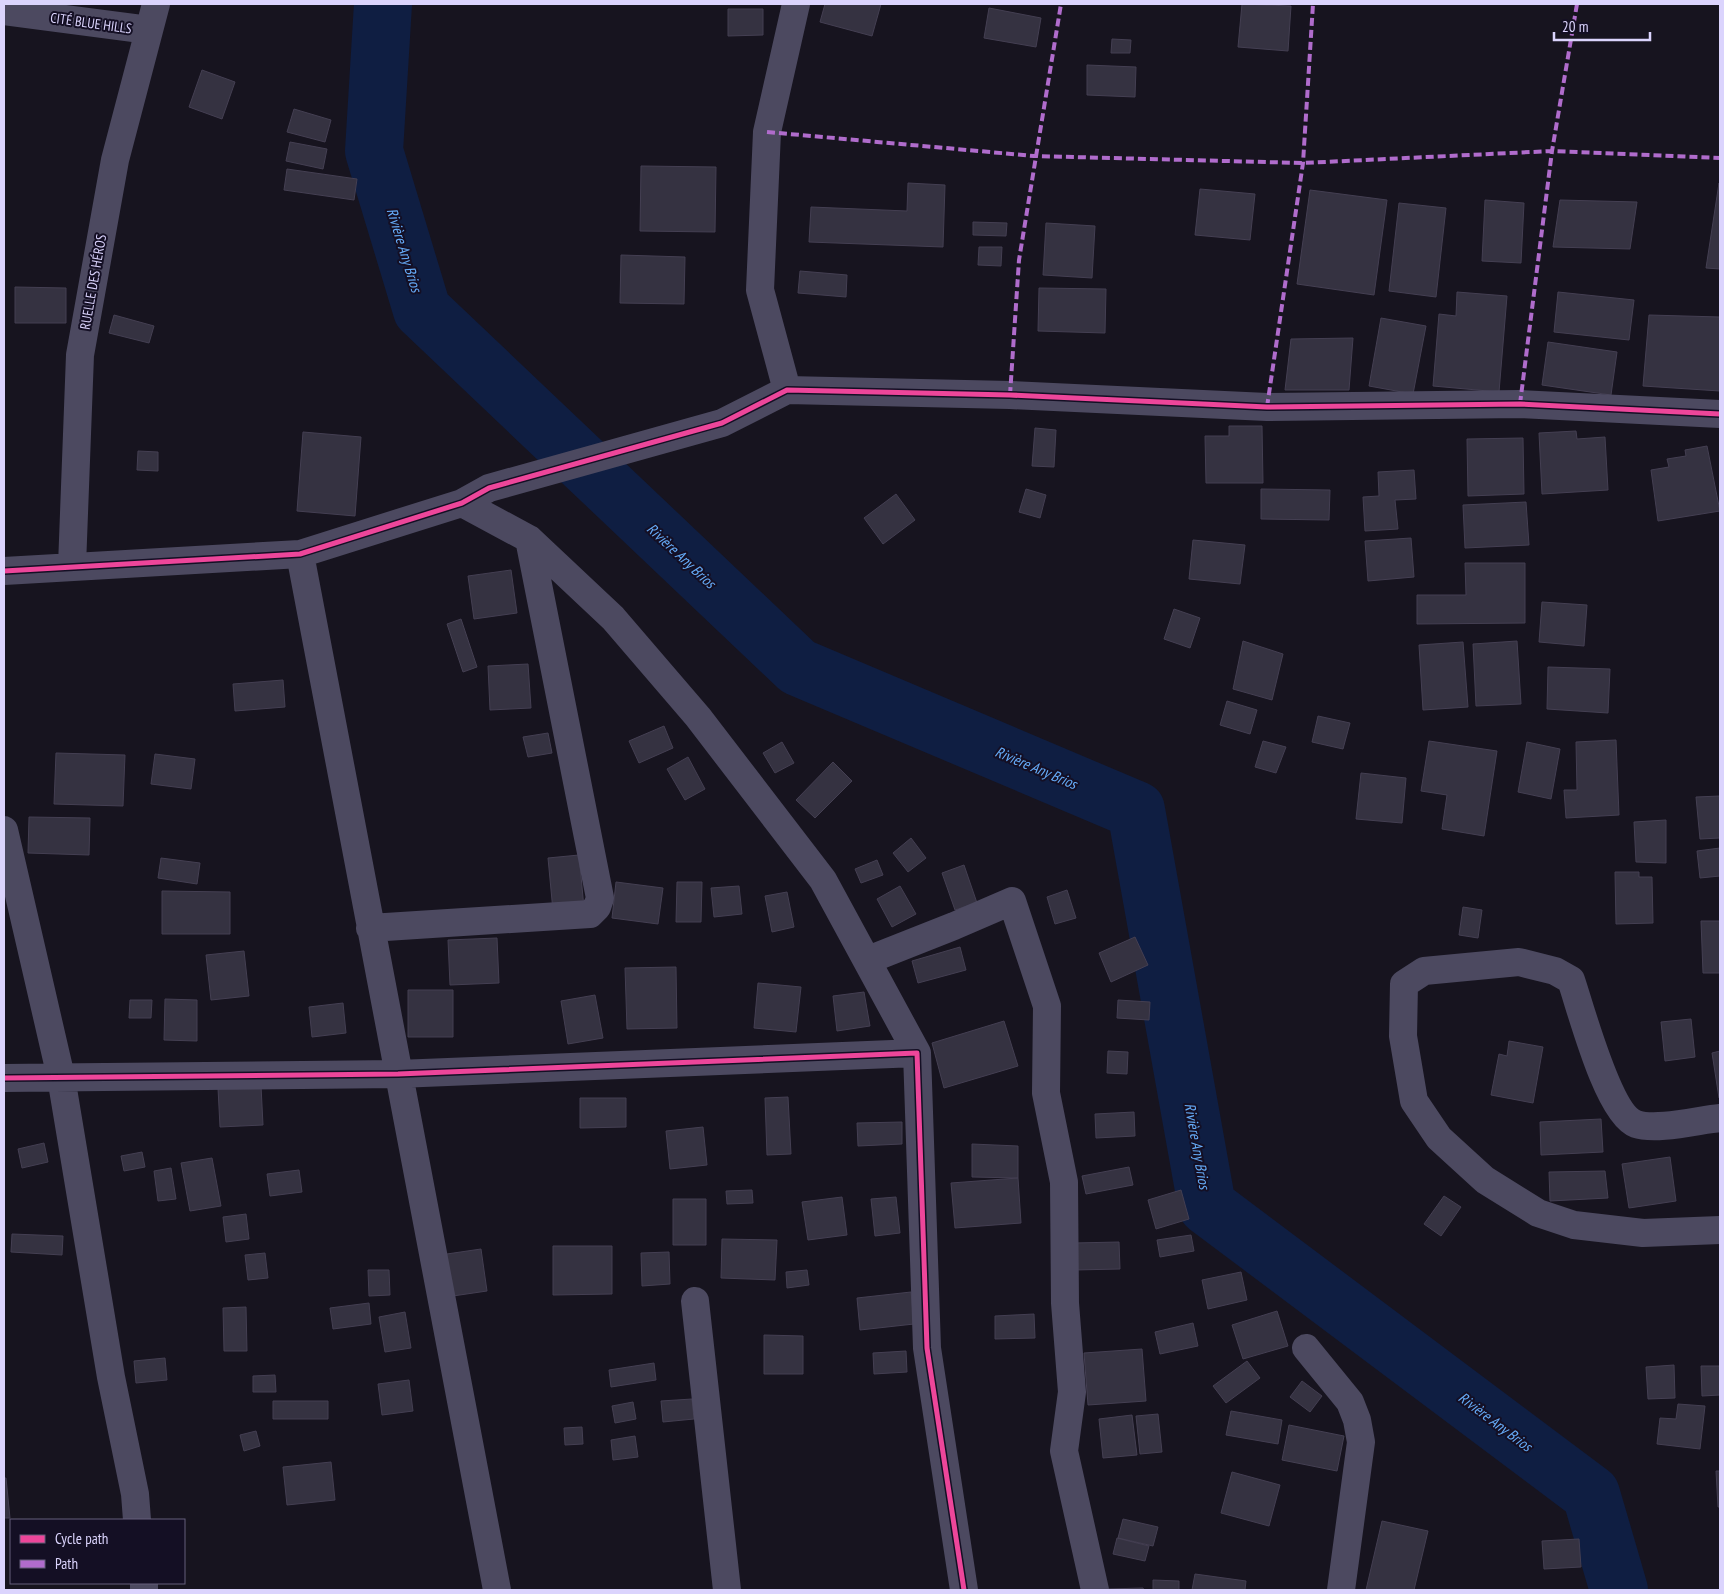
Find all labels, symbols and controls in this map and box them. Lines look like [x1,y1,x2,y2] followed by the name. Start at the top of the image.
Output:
[49,8,133,38] street label: CITÉ BLUE HILLS
[1554,10,1650,42] scale bar
[1562,17,1588,36] text: 20 m
[383,206,427,296] water label: Rivière Any Brios
[76,233,110,331] street label: RUELLE DES HÉROS
[643,519,721,594] water label: Rivière Any Brios
[993,742,1082,794] water label: Rivière Any Brios
[1181,1101,1215,1192] water label: Rivière Any Brios
[1455,1388,1537,1456] water label: Rivière Any Brios
[10,1519,185,1584] legend
[55,1529,108,1548] text: Cycle path
[55,1554,78,1573] text: Path

